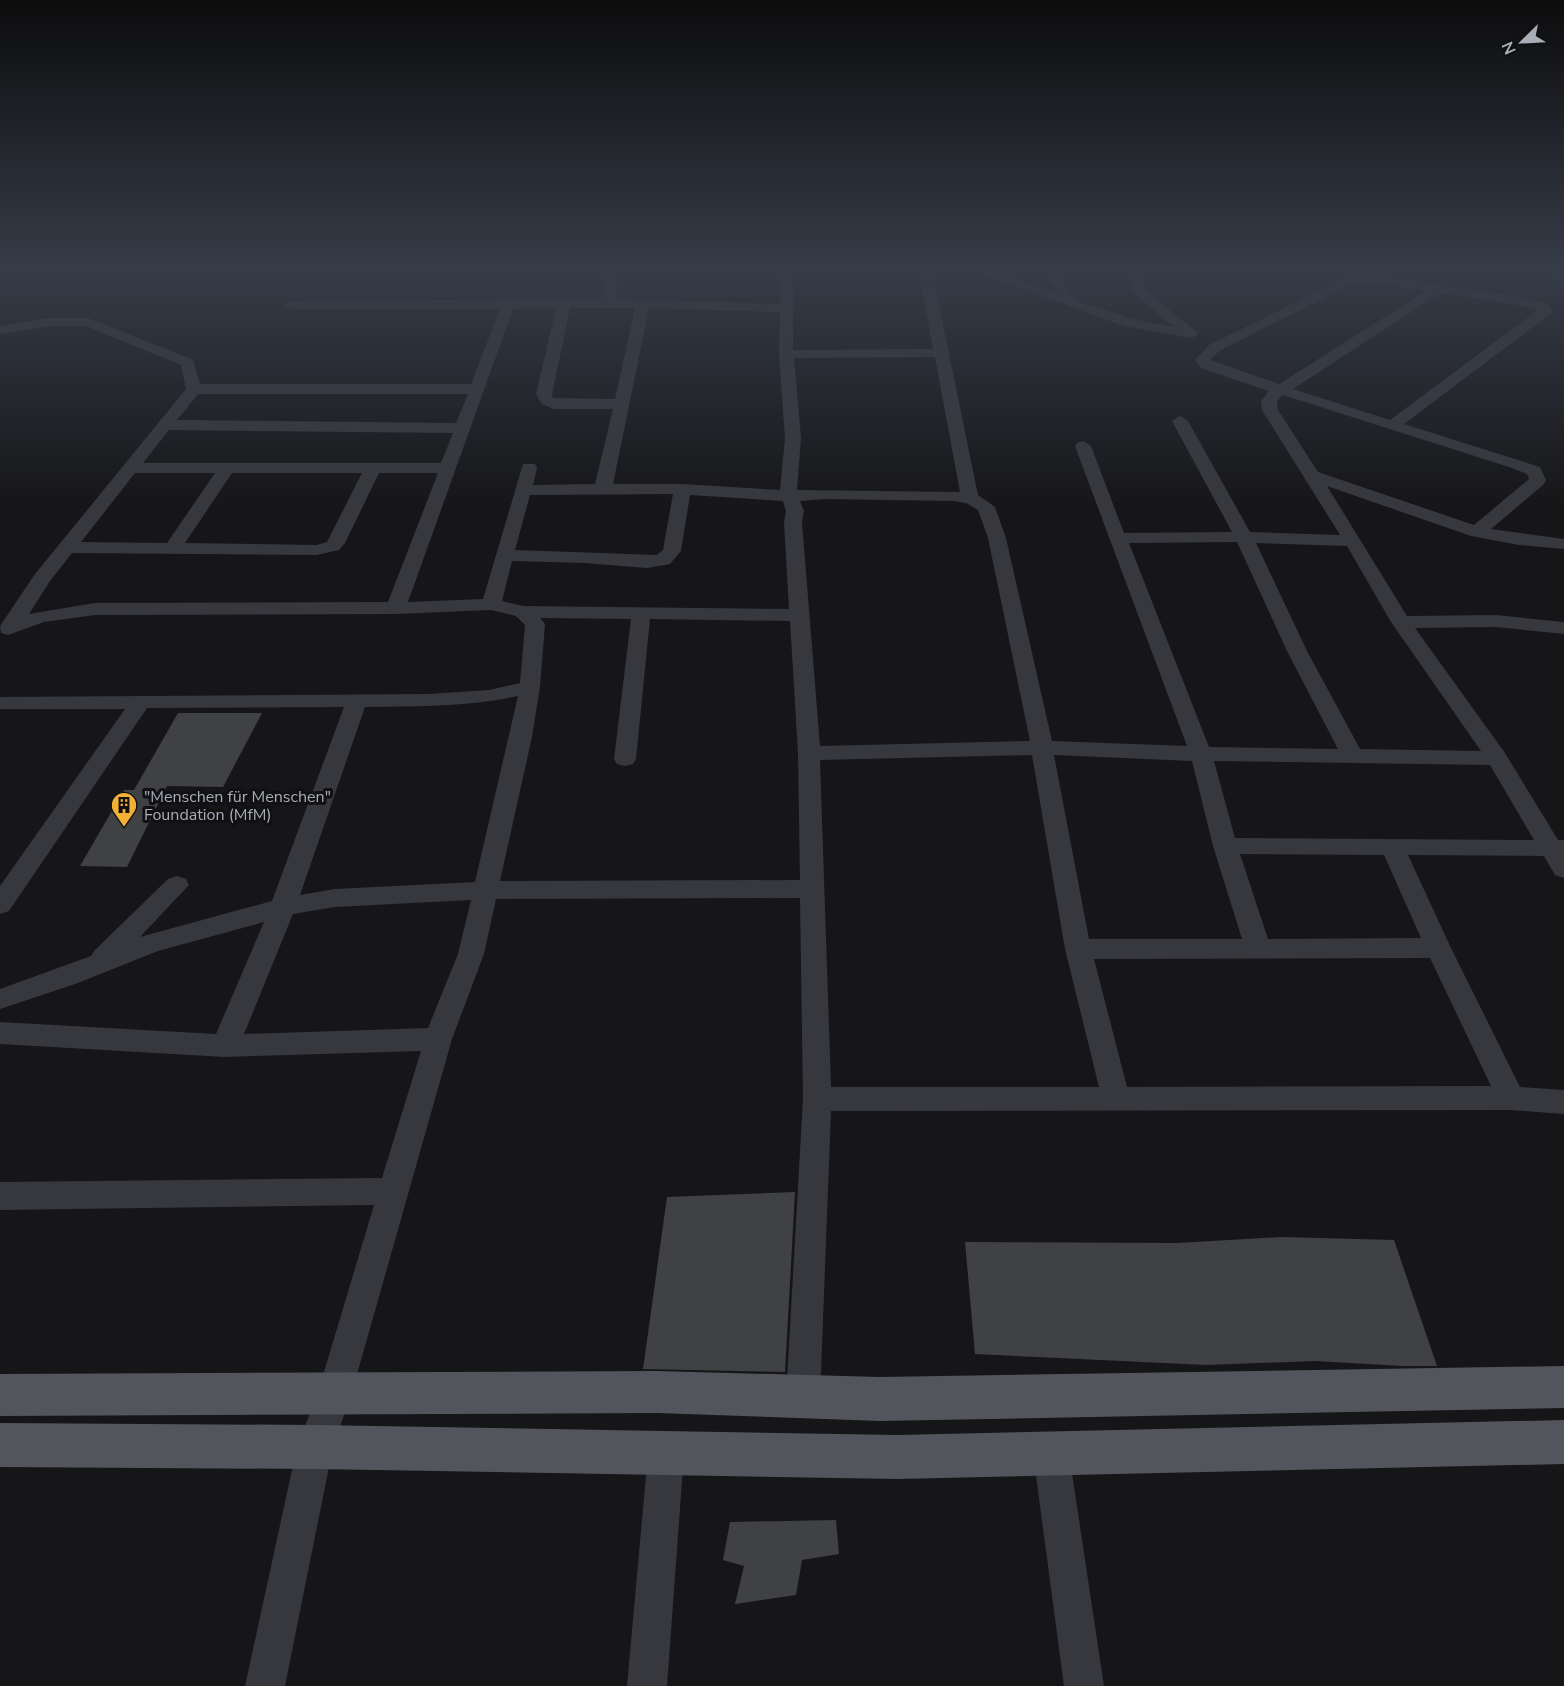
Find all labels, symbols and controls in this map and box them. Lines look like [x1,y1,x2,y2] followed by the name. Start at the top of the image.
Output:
[1492,12,1552,72] north arrow
[1497,38,1522,58] text: N
[144,786,331,826] place label: "Menschen für Menschen" Foundation (MfM)
[109,790,139,828] building icon: "Menschen für Menschen" Foundation (MfM)

